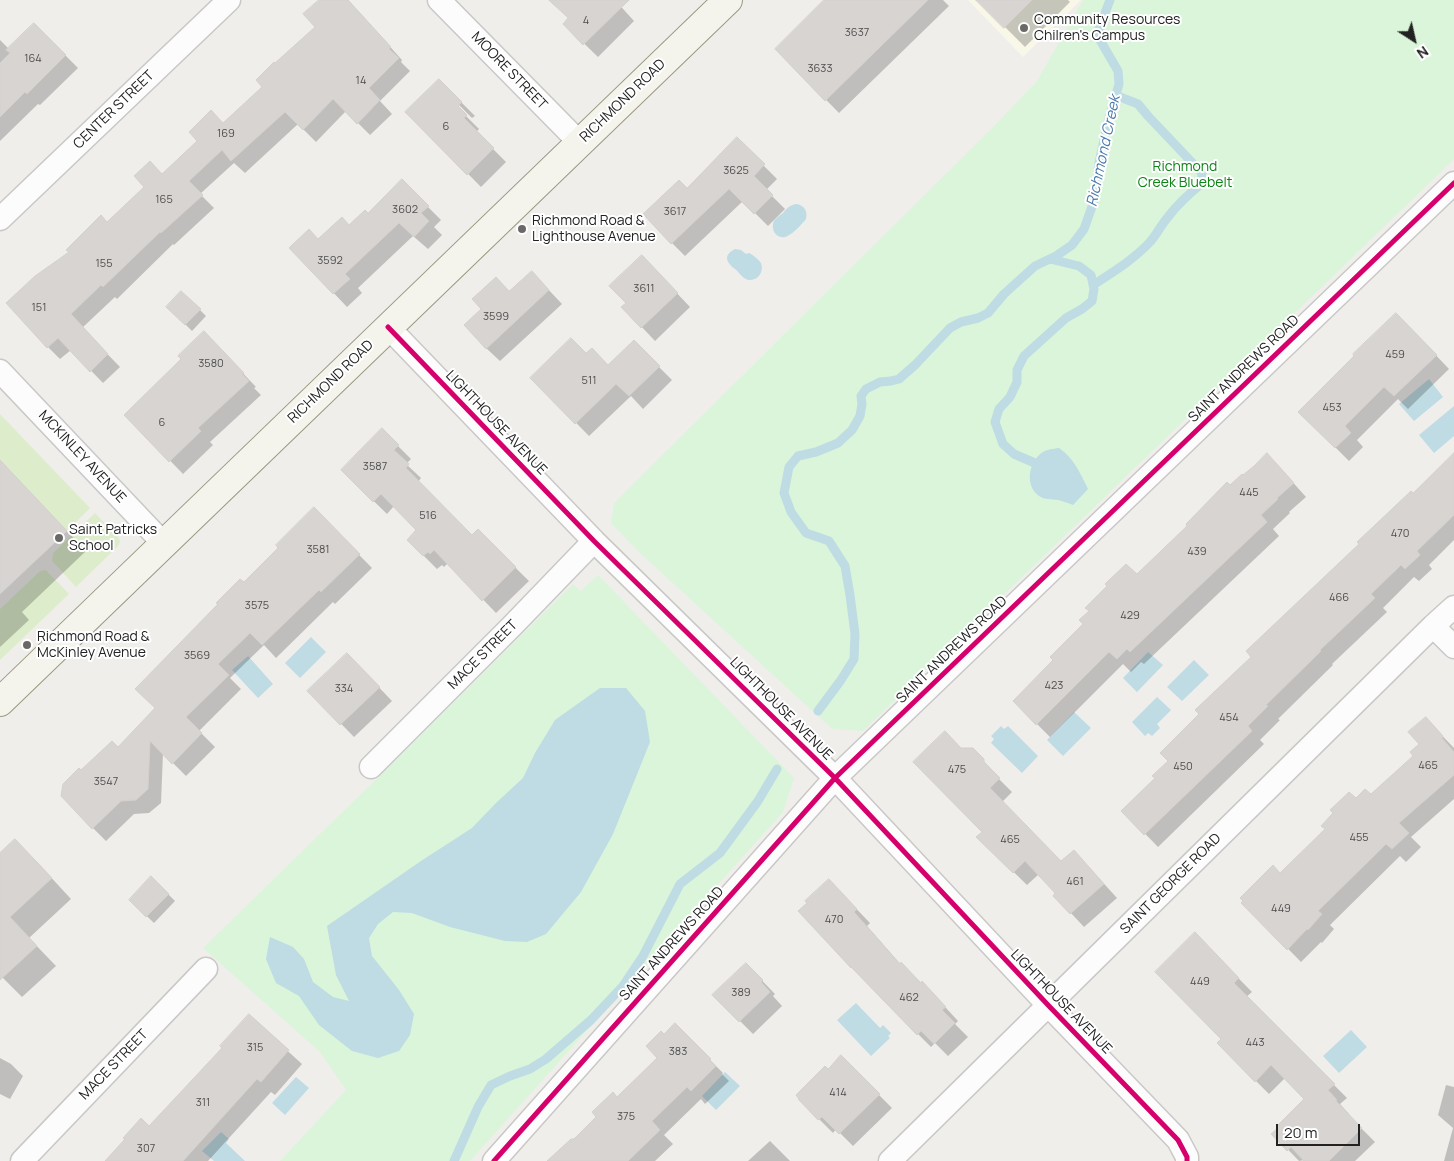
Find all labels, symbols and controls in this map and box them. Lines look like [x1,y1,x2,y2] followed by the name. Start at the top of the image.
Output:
[1034,12,1180,44] place label: Community Resources Chilren's Campus
[583,14,589,28] house number: 4
[1389,15,1439,65] north arrow
[1018,22,1030,34] marker: Community Resources Chilren's Campus
[845,26,869,40] house number: 3637
[468,29,550,113] street label: MOORE STREET
[1413,42,1432,63] text: N
[24,52,42,66] house number: 164
[577,56,669,146] street label: RICHMOND ROAD
[807,62,833,76] house number: 3633
[70,67,158,153] street label: CENTER STREET
[356,74,366,88] house number: 14
[1083,94,1125,208] water label: Richmond Creek
[443,120,449,134] house number: 6
[217,127,235,141] house number: 169
[1138,159,1232,192] park label: Richmond Creek Bluebelt
[723,164,749,178] house number: 3625
[155,193,173,207] house number: 165
[392,203,418,217] house number: 3602
[664,205,686,219] house number: 3617
[532,213,656,246] place label: Richmond Road & Lighthouse Avenue
[516,223,528,235] marker: Richmond Road & Lighthouse Avenue
[317,254,343,268] house number: 3592
[96,257,112,271] house number: 155
[633,282,655,296] house number: 3611
[32,301,46,315] house number: 151
[483,310,509,324] house number: 3599
[1185,312,1303,426] street label: SAINT ANDREWS ROAD
[285,337,377,427] street label: RICHMOND ROAD
[1385,348,1405,362] house number: 459
[198,357,224,371] house number: 3580
[442,367,550,479] street label: LIGHTHOUSE AVENUE
[582,374,596,388] house number: 511
[1323,401,1341,415] house number: 453
[35,407,129,507] street label: MCKINLEY AVENUE
[159,416,165,430] house number: 6
[363,460,387,474] house number: 3587
[1239,486,1259,500] house number: 445
[419,509,437,523] house number: 516
[69,522,157,554] place label: Saint Patricks School
[1391,527,1409,541] house number: 470
[53,532,65,544] marker: Saint Patricks School
[306,543,330,557] house number: 3581
[1187,545,1207,559] house number: 439
[1329,591,1349,605] house number: 466
[893,593,1011,707] street label: SAINT ANDREWS ROAD
[245,599,269,613] house number: 3575
[1120,609,1140,623] house number: 429
[445,617,521,693] street label: MACE STREET
[37,629,150,662] place label: Richmond Road & McKinley Avenue
[21,639,33,651] marker: Richmond Road & McKinley Avenue
[184,649,210,663] house number: 3569
[726,654,836,764] street label: LIGHTHOUSE AVENUE
[1045,679,1063,693] house number: 423
[335,682,353,696] house number: 334
[1219,711,1239,725] house number: 454
[1418,759,1438,773] house number: 465
[1173,760,1193,774] house number: 450
[948,763,966,777] house number: 475
[94,775,118,789] house number: 3547
[1117,830,1225,938] street label: SAINT GEORGE ROAD
[1349,831,1369,845] house number: 455
[1000,833,1020,847] house number: 465
[1066,875,1084,889] house number: 461
[616,884,728,1004] street label: SAINT ANDREWS ROAD
[1271,902,1291,916] house number: 449
[825,913,843,927] house number: 470
[1007,946,1115,1058] street label: LIGHTHOUSE AVENUE
[1190,975,1210,989] house number: 449
[731,986,751,1000] house number: 389
[899,991,919,1005] house number: 462
[76,1026,152,1104] street label: MACE STREET
[1245,1036,1265,1050] house number: 443
[247,1041,263,1055] house number: 315
[669,1045,687,1059] house number: 383
[829,1086,847,1100] house number: 414
[196,1096,210,1110] house number: 311
[617,1110,635,1124] house number: 375
[1279,1114,1363,1146] scale bar
[1284,1122,1317,1143] text: 20 m
[137,1142,155,1156] house number: 307

